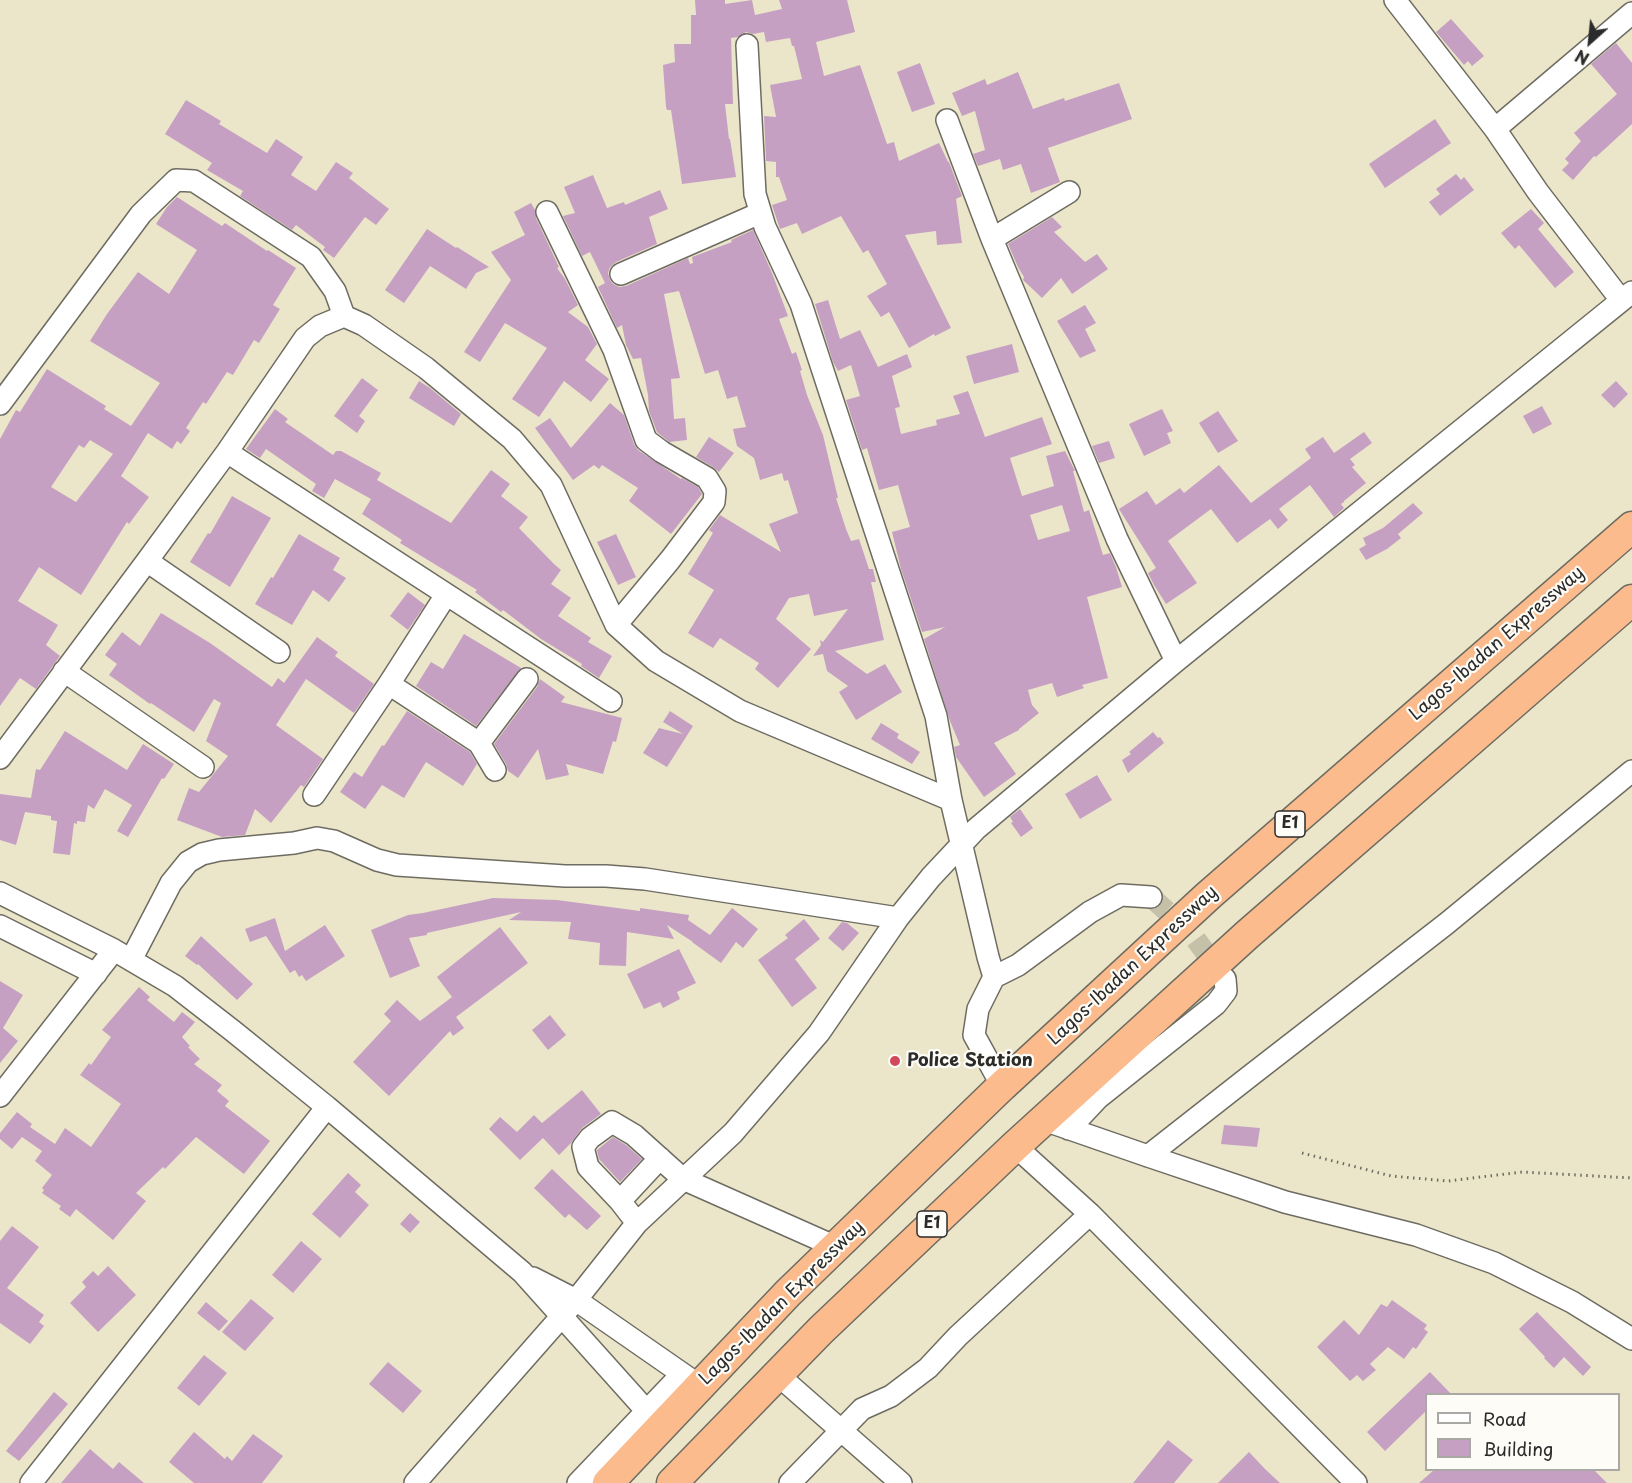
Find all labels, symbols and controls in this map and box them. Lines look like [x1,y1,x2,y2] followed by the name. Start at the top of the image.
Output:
[1560,12,1620,72] north arrow
[1571,44,1593,72] text: N
[1405,562,1589,726] street label: Lagos-Ibadan Expressway
[1275,811,1305,837] road number: E1
[1044,882,1222,1050] street label: Lagos-Ibadan Expressway
[907,1050,1033,1072] place label: Police Station
[888,1054,902,1068] marker: Police Station
[917,1211,947,1237] road number: E1
[695,1216,869,1390] street label: Lagos-Ibadan Expressway
[1425,1393,1620,1471] legend
[1483,1405,1527,1432] text: Road
[1483,1435,1553,1462] text: Building

